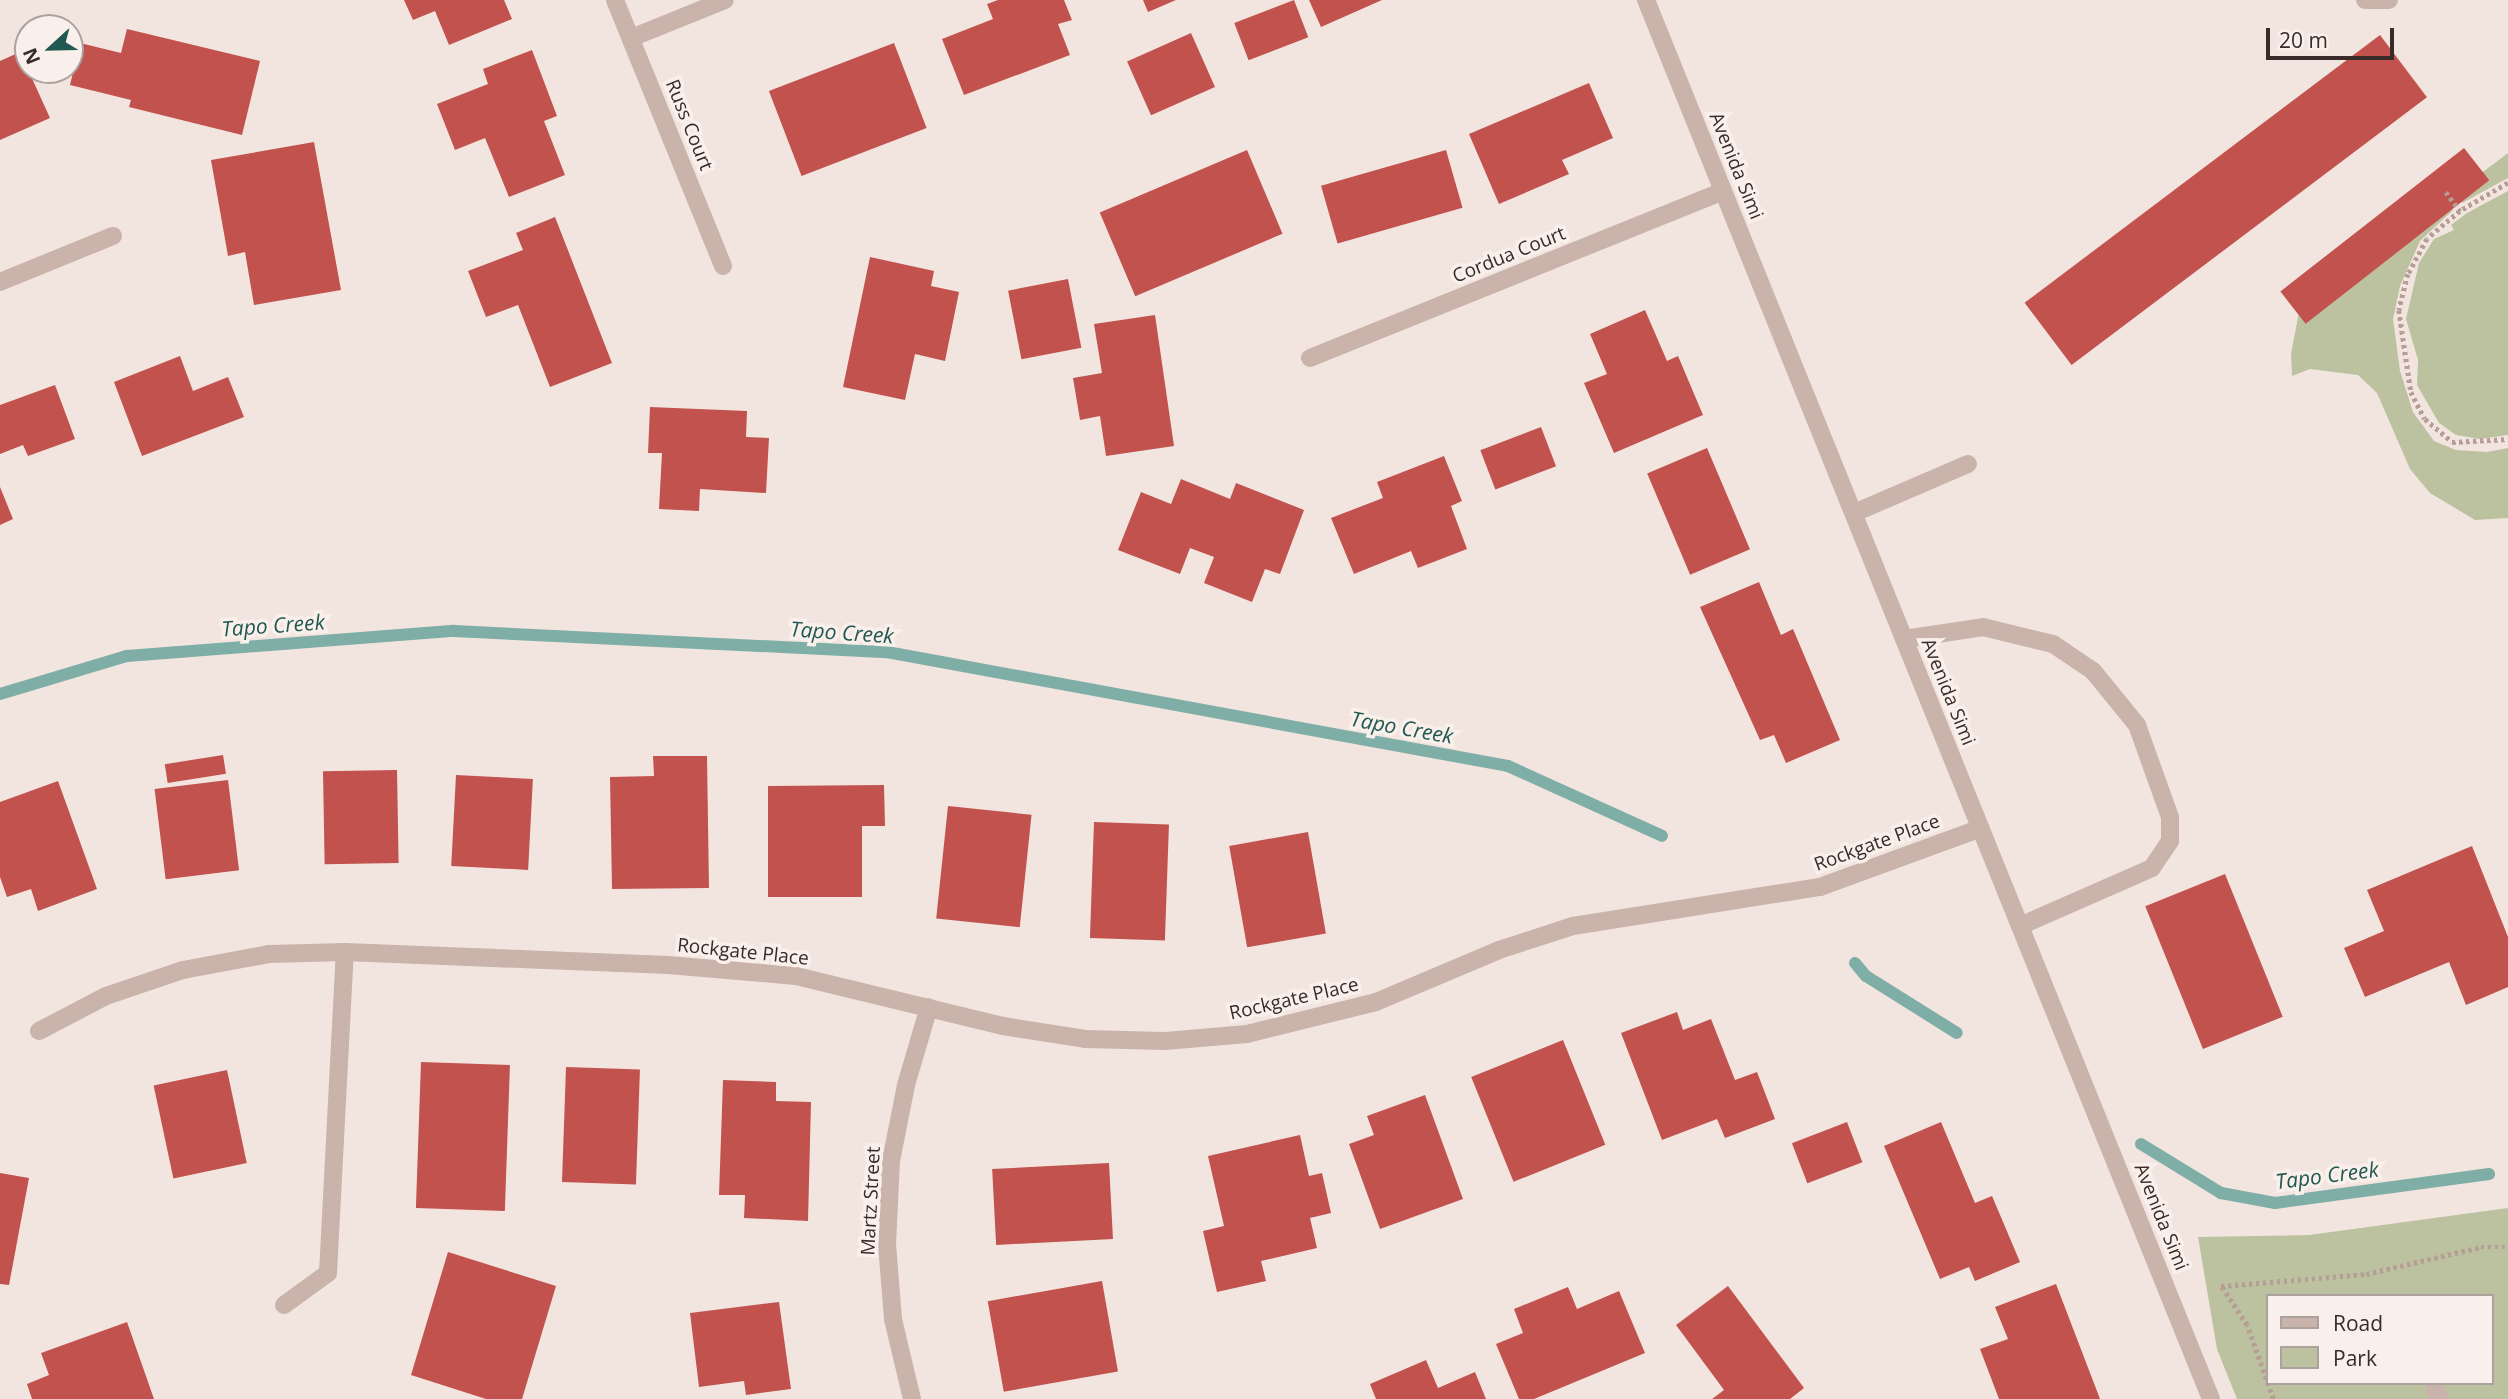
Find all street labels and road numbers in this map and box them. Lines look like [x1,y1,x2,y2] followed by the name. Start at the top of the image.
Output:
[660,76,718,174] street label: Russ Court
[1704,109,1768,223] street label: Avenida Simi
[1449,222,1569,288] street label: Cordua Court
[1916,635,1980,749] street label: Avenida Simi
[1811,810,1943,876] street label: Rockgate Place
[676,934,810,970] street label: Rockgate Place
[1227,973,1361,1025] street label: Rockgate Place
[857,1146,885,1256] street label: Martz Street
[2129,1160,2193,1274] street label: Avenida Simi

